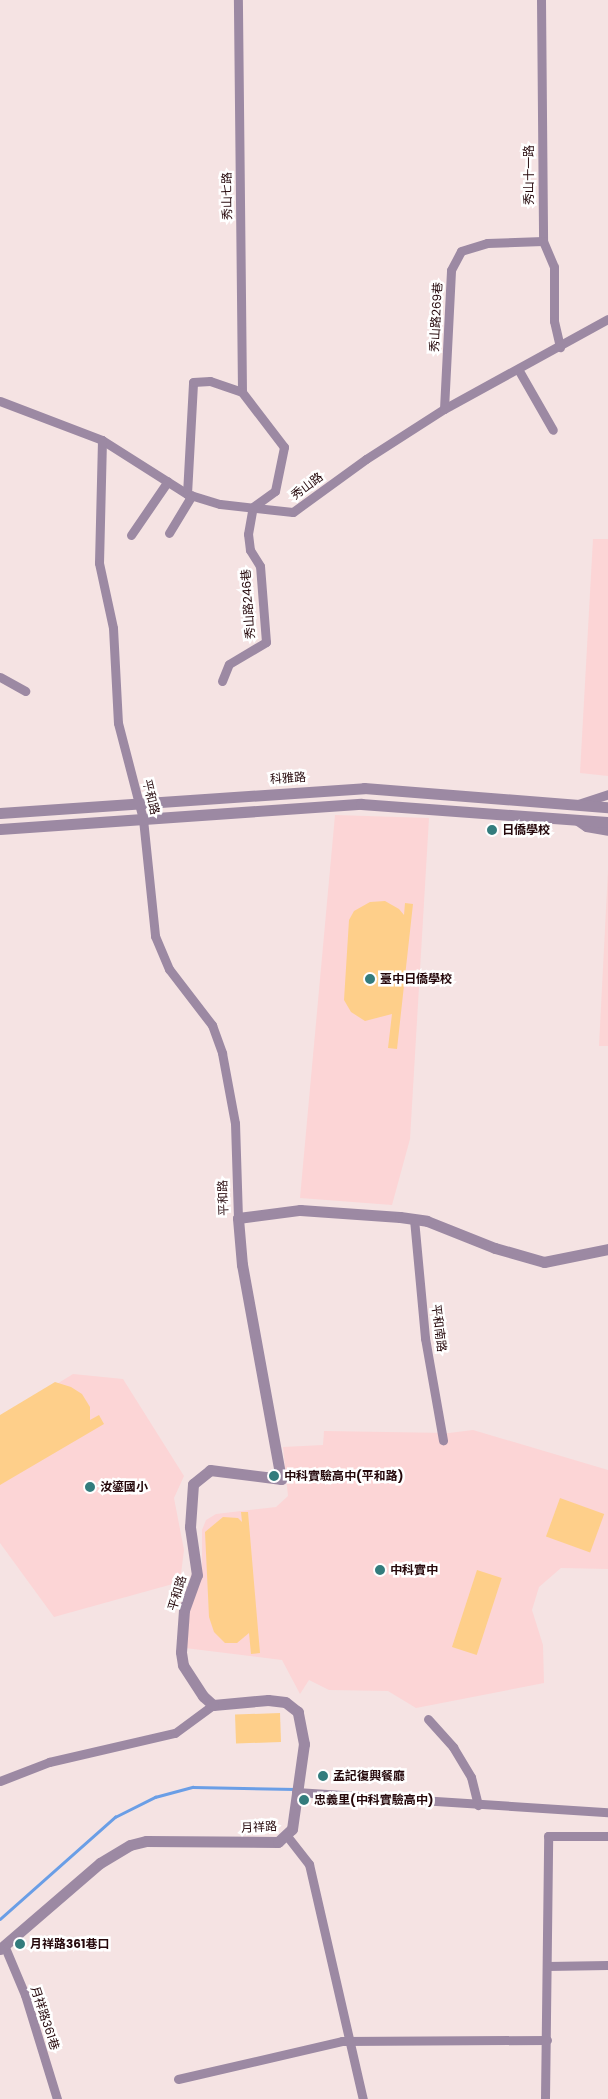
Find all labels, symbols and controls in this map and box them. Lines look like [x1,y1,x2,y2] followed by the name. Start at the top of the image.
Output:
[522,145,536,205] street label: 秀山十一路
[219,172,235,220] street label: 秀山七路
[427,282,445,352] street label: 秀山路269巷
[288,469,326,503] street label: 秀山路
[238,569,258,639] street label: 秀山路246巷
[270,770,306,786] street label: 科雅路
[140,778,162,816] street label: 平和路
[502,823,550,837] place label: 日僑學校
[486,824,498,836] marker: 日僑學校
[380,972,452,986] place label: 臺中日僑學校
[364,973,376,985] marker: 臺中日僑學校
[215,1180,231,1216] street label: 平和路
[429,1303,449,1353] street label: 平和南路
[284,1469,403,1483] place label: 中科實驗高中(平和路)
[268,1470,280,1482] marker: 中科實驗高中(平和路)
[100,1480,148,1494] place label: 汝鎏國小
[84,1481,96,1493] marker: 汝鎏國小
[390,1563,438,1577] place label: 中科實中
[374,1564,386,1576] marker: 中科實中
[165,1574,189,1612] street label: 平和路
[333,1769,405,1783] place label: 孟記復興餐廳
[317,1770,329,1782] marker: 孟記復興餐廳
[314,1793,433,1807] place label: 忠義里(中科實驗高中)
[298,1794,310,1806] marker: 忠義里(中科實驗高中)
[241,1819,277,1835] street label: 月祥路
[30,1937,109,1951] place label: 月祥路361巷口
[14,1938,26,1950] marker: 月祥路361巷口
[28,1984,62,2052] street label: 月祥路361巷

